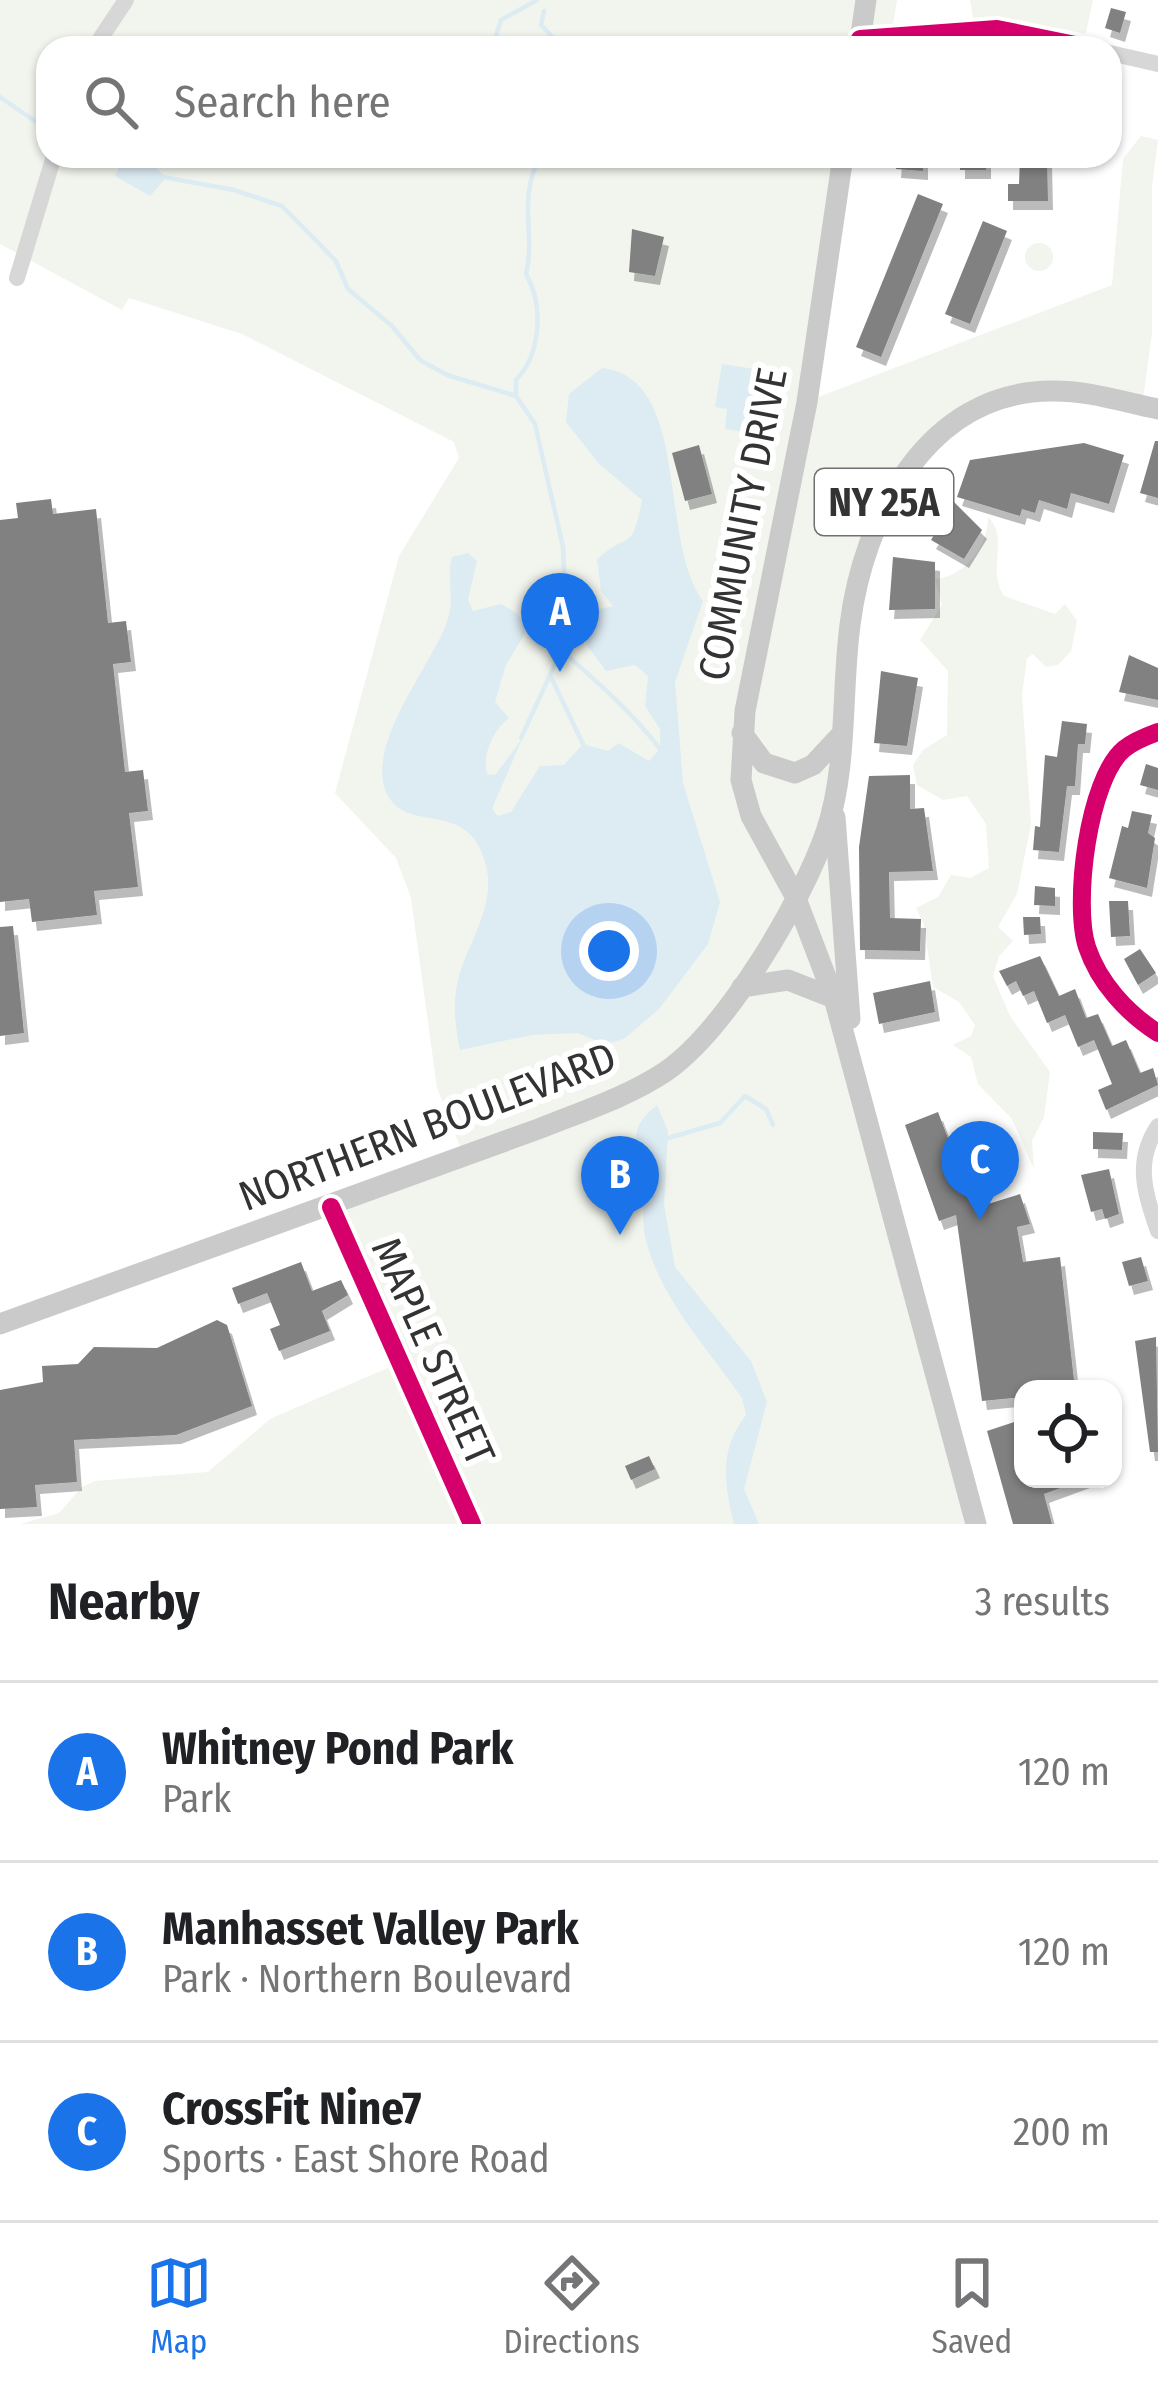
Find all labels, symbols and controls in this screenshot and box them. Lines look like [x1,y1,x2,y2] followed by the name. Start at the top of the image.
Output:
[36,36,1122,168] search box
[78,69,144,135] icon: search
[174,75,391,129] text: Search here
[688,364,798,685] street label: COMMUNITY DRIVE
[815,469,953,535] road number: NY 25A
[521,573,599,672] pin: A
[579,921,639,981] your location
[232,1031,622,1221] street label: NORTHERN BOULEVARD
[941,1121,1019,1220] pin: C
[581,1136,659,1235] pin: B
[361,1230,506,1473] street label: MAPLE STREET
[1014,1380,1122,1488] map controls
[1014,1380,1122,1488] button: locate
[48,1571,200,1633] text: Nearby
[975,1579,1110,1625] text: 3 results
[162,1722,513,1776] text: Whitney Pond Park
[76,1749,98,1795] text: A
[1018,1749,1110,1795] text: 120 m
[162,1776,231,1822] text: Park
[162,1902,579,1956] text: Manhasset Valley Park
[76,1929,98,1975] text: B
[1018,1929,1110,1975] text: 120 m
[162,1956,572,2002] text: Park · Northern Boulevard
[162,2082,421,2136] text: CrossFit Nine7
[77,2109,97,2155] text: C
[1013,2109,1110,2155] text: 200 m
[162,2136,550,2182] text: Sports · East Shore Road
[146,2250,212,2362] tab: Map
[503,2250,640,2362] tab: Directions
[932,2250,1012,2362] tab: Saved

